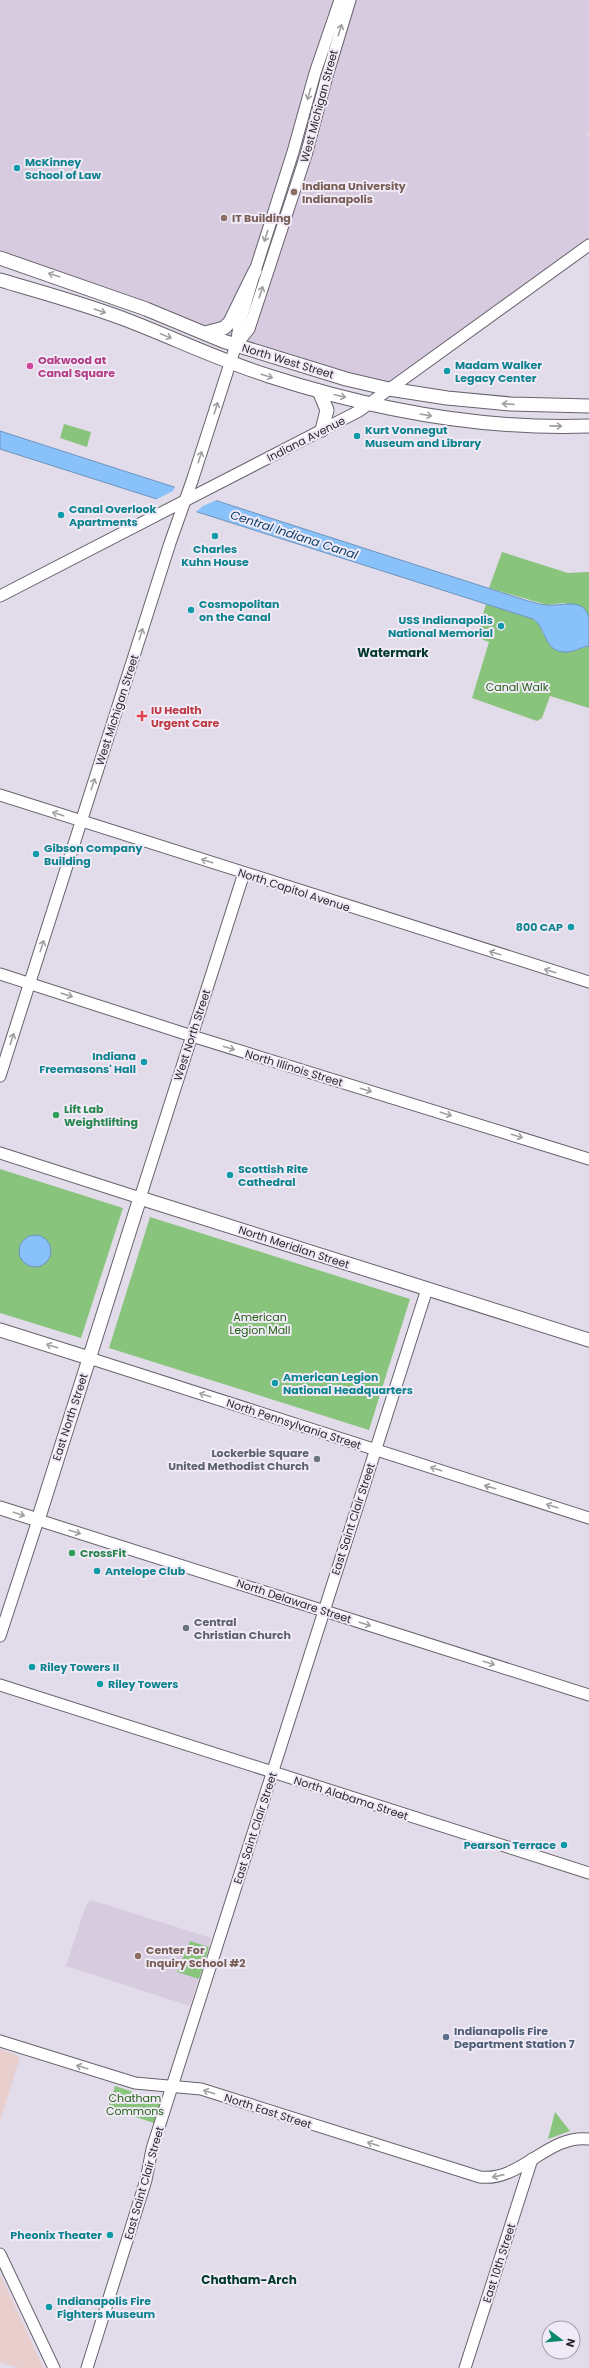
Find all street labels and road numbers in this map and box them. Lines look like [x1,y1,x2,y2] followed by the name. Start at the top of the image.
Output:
[296,48,342,164] street label: West Michigan Street
[240,339,336,383] street label: North West Street
[264,412,348,466] street label: Indiana Avenue
[91,652,143,768] street label: West Michigan Street
[236,864,352,916] street label: North Capitol Avenue
[170,987,214,1083] street label: West North Street
[243,1046,345,1090] street label: North Illinois Street
[236,1222,352,1272] street label: North Meridian Street
[48,1371,92,1463] street label: East North Street
[225,1395,363,1453] street label: North Pennsylvania Street
[327,1461,379,1577] street label: East Saint Clair Street
[234,1575,354,1627] street label: North Delaware Street
[229,1770,281,1886] street label: East Saint Clair Street
[292,1772,410,1824] street label: North Alabama Street
[222,2089,314,2133] street label: North East Street
[120,2125,168,2241] street label: East Saint Clair Street
[479,2221,519,2305] street label: East 10th Street

